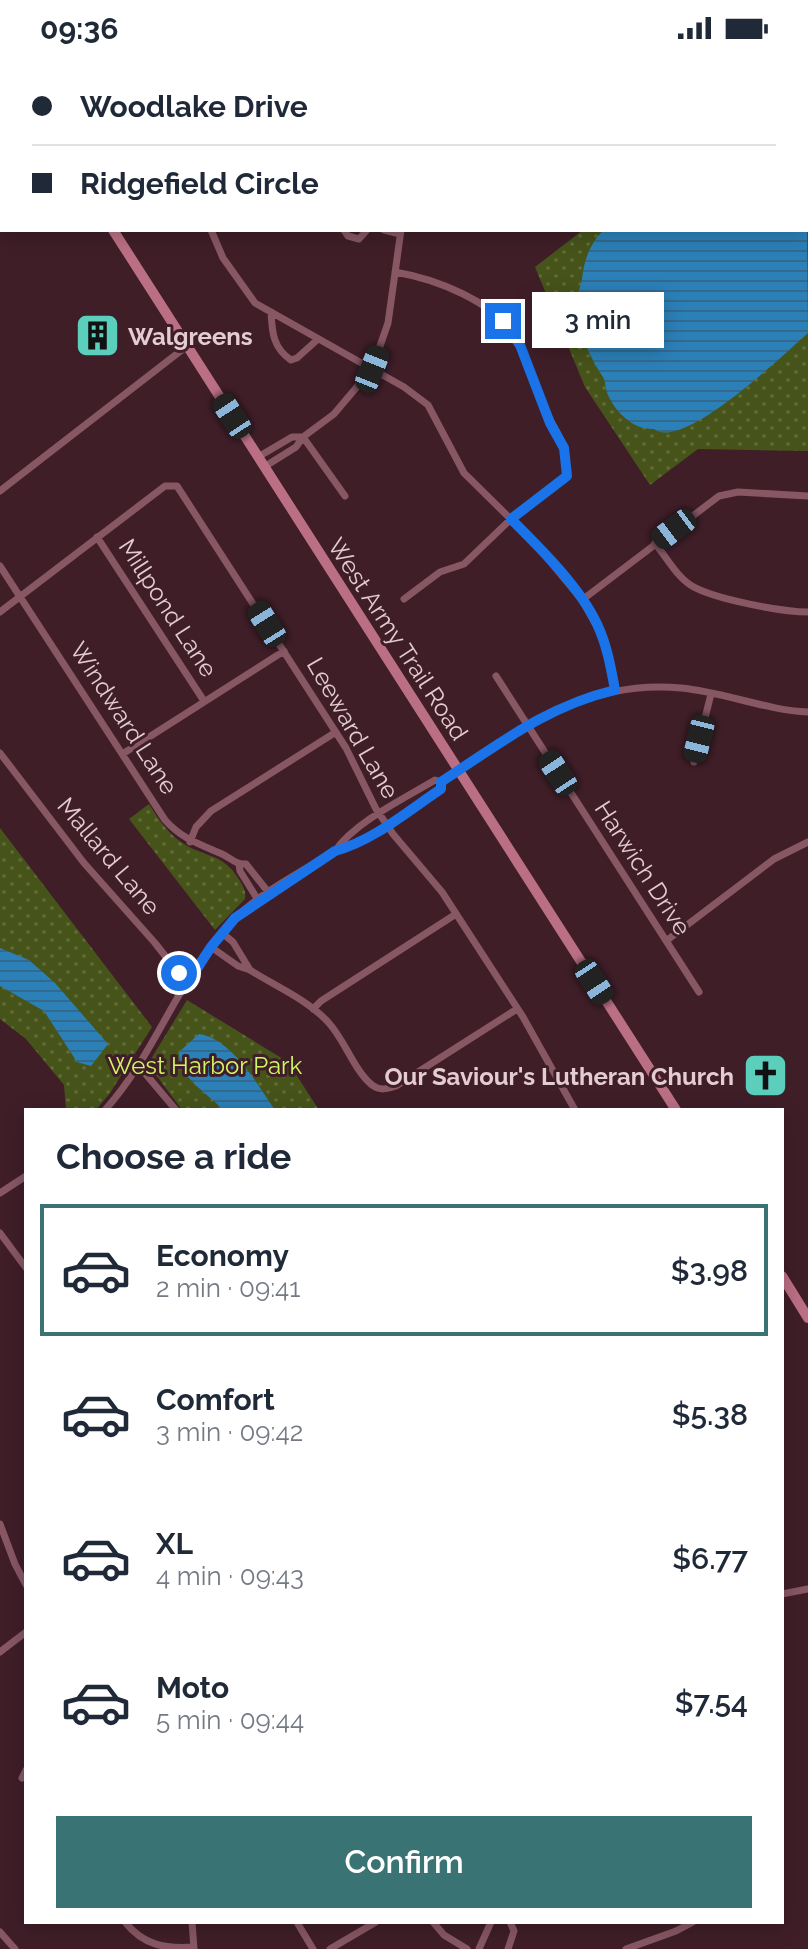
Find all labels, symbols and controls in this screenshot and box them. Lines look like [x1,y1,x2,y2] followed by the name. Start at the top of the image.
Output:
[40,11,118,46] text: 09:36
[80,89,308,124] text: Woodlake Drive
[80,166,319,201] text: Ridgefield Circle
[531,293,663,349] callout: 3 min
[485,303,521,339] route end
[565,305,631,335] text: 3 min
[73,312,121,360] building icon: Walgreens
[128,322,253,351] place label: Walgreens
[352,342,392,396] car
[209,389,255,443] car
[648,505,700,553] car
[322,532,474,746] street label: West Army Trail Road
[113,534,223,682] street label: Millpond Lane
[244,597,290,651] car
[64,636,184,800] street label: Windward Lane
[301,652,405,804] street label: Leeward Lane
[682,713,716,765] car
[535,746,581,800] car
[51,791,167,921] street label: Mallard Lane
[589,795,697,941] street label: Harwich Drive
[161,955,197,991] route start
[571,955,617,1009] car
[108,1051,303,1080] park label: West Harbor Park
[741,1052,789,1100] church icon: Our Saviour's Lutheran Church
[384,1062,734,1091] place label: Our Saviour's Lutheran Church
[56,1135,291,1177] text: Choose a ride
[60,1234,132,1306] icon: car
[156,1238,289,1273] text: Economy
[671,1253,748,1288] text: $3.98
[156,1273,300,1303] text: 2 min · 09:41
[60,1378,132,1450] icon: car
[156,1382,275,1417] text: Comfort
[672,1397,748,1432] text: $5.38
[156,1417,303,1447] text: 3 min · 09:42
[60,1522,132,1594] icon: car
[156,1526,193,1561] text: XL
[672,1541,748,1576] text: $6.77
[156,1561,304,1591] text: 4 min · 09:43
[60,1666,132,1738] icon: car
[156,1670,229,1705] text: Moto
[675,1685,748,1720] text: $7.54
[156,1705,304,1735] text: 5 min · 09:44
[56,1816,752,1908] button: Confirm

